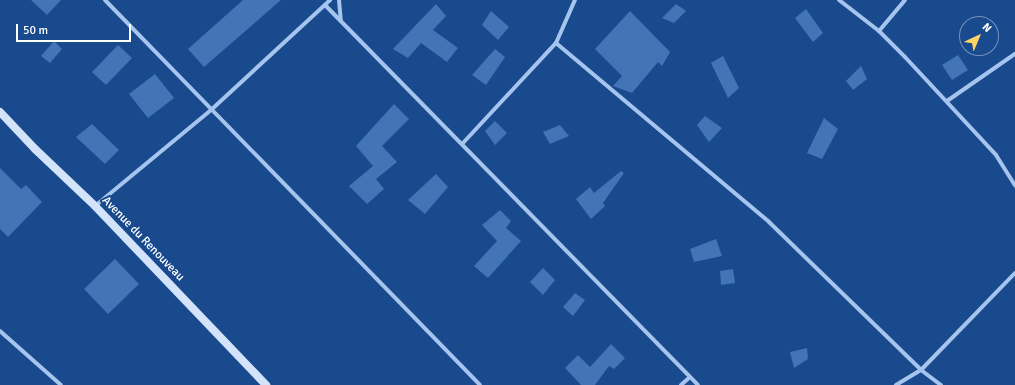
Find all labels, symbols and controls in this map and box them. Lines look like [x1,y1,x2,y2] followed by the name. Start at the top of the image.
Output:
[18,16,133,42] scale bar
[959,16,999,56] north arrow
[980,20,994,35] text: N
[23,23,48,38] text: 50 m
[99,194,187,284] street label: Avenue du Renouveau

